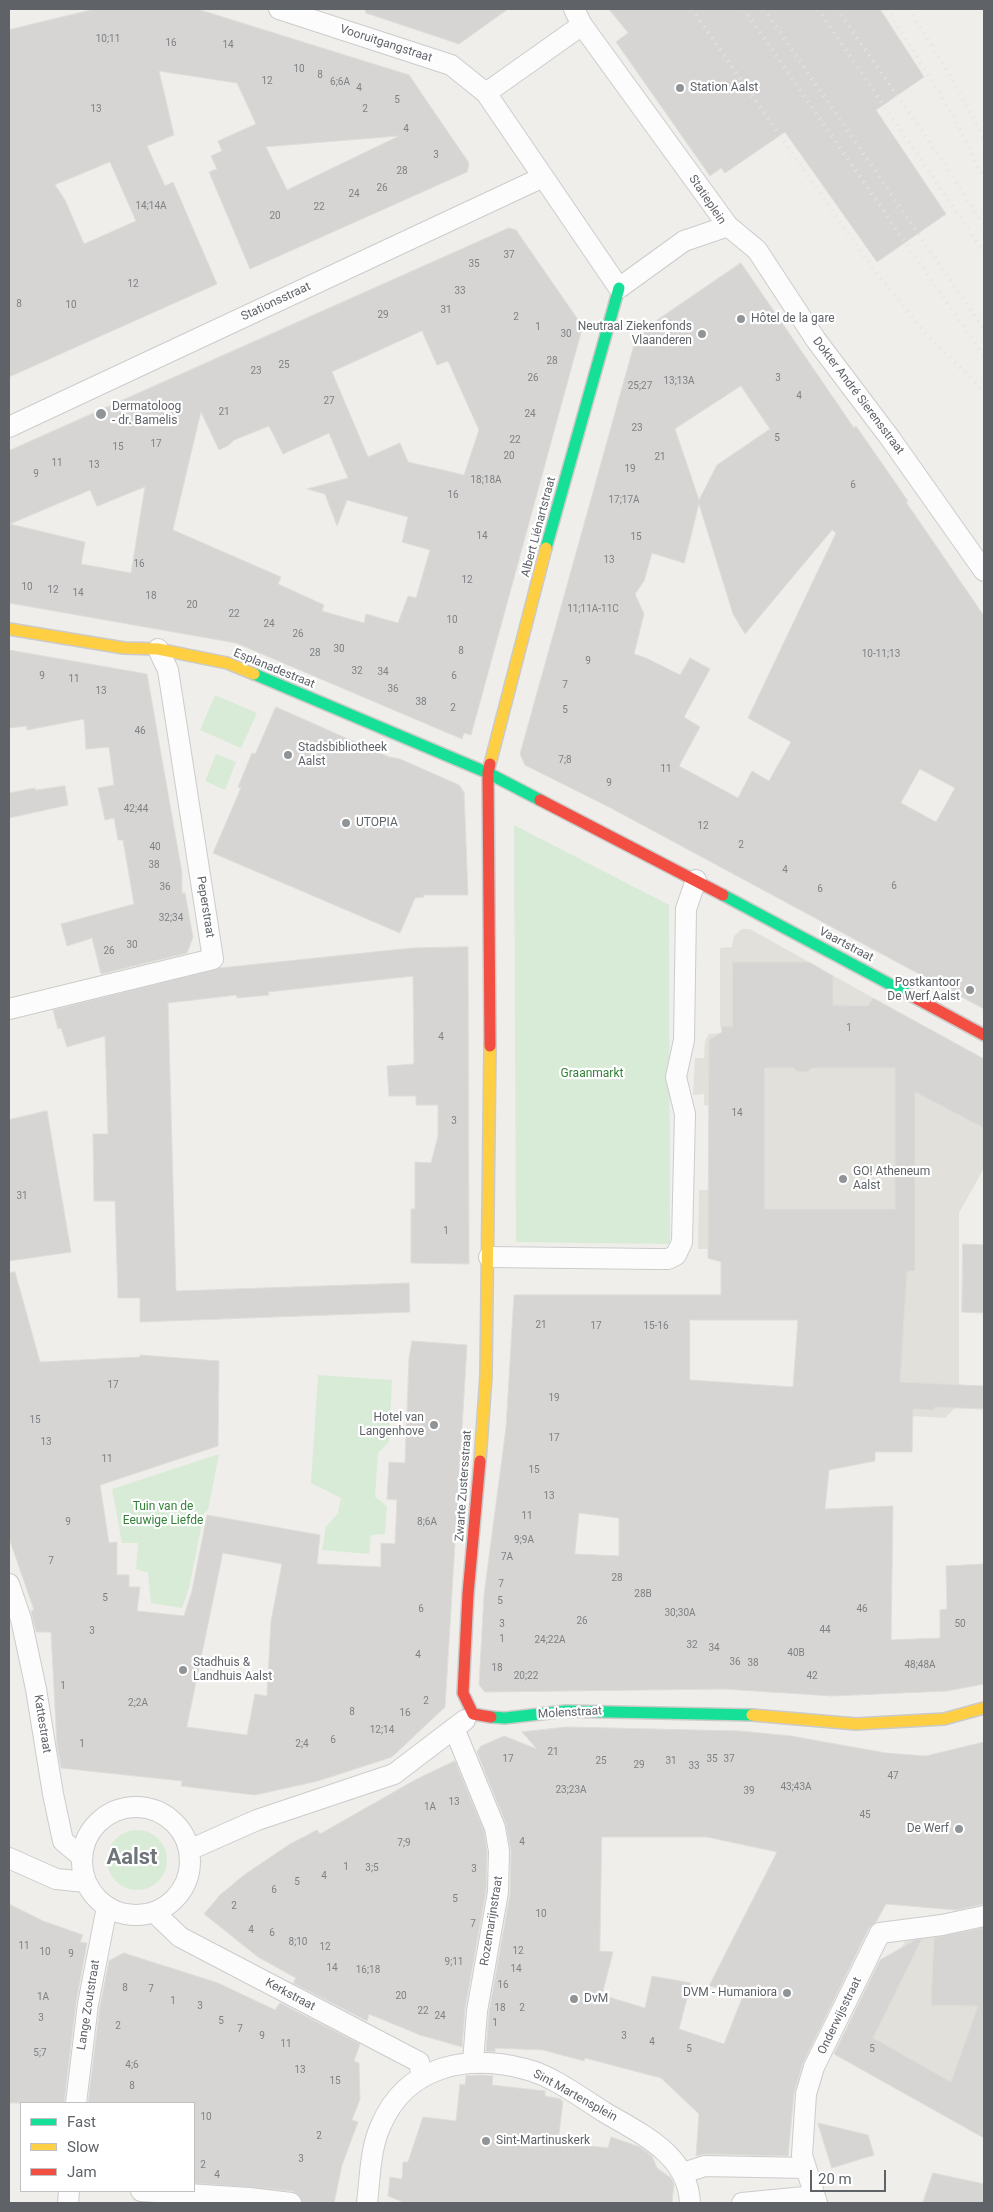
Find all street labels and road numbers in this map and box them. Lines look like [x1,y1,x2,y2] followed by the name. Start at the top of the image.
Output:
[338,22,434,66] street label: Vooruitgangstraat
[685,173,729,227] street label: Statieplein
[239,280,313,324] street label: Stationsstraat
[809,335,907,457] street label: Dokter André Sierensstraat
[519,475,559,579] street label: Albert Liénartstraat
[231,646,317,692] street label: Esplanadestraat
[193,875,217,939] street label: Peperstraat
[816,925,876,965] street label: Vaartstraat
[453,1430,475,1542] street label: Zwarte Zustersstraat
[30,1694,54,1754] street label: Kattestraat
[538,1704,602,1722] street label: Molenstraat
[478,1875,506,1967] street label: Rozemarijnstraat
[75,1959,103,2051] street label: Lange Zoutstraat
[815,1975,865,2057] street label: Onderwijsstraat
[262,1976,318,2014] street label: Kerkstraat
[531,2067,619,2125] street label: Sint Martensplein

